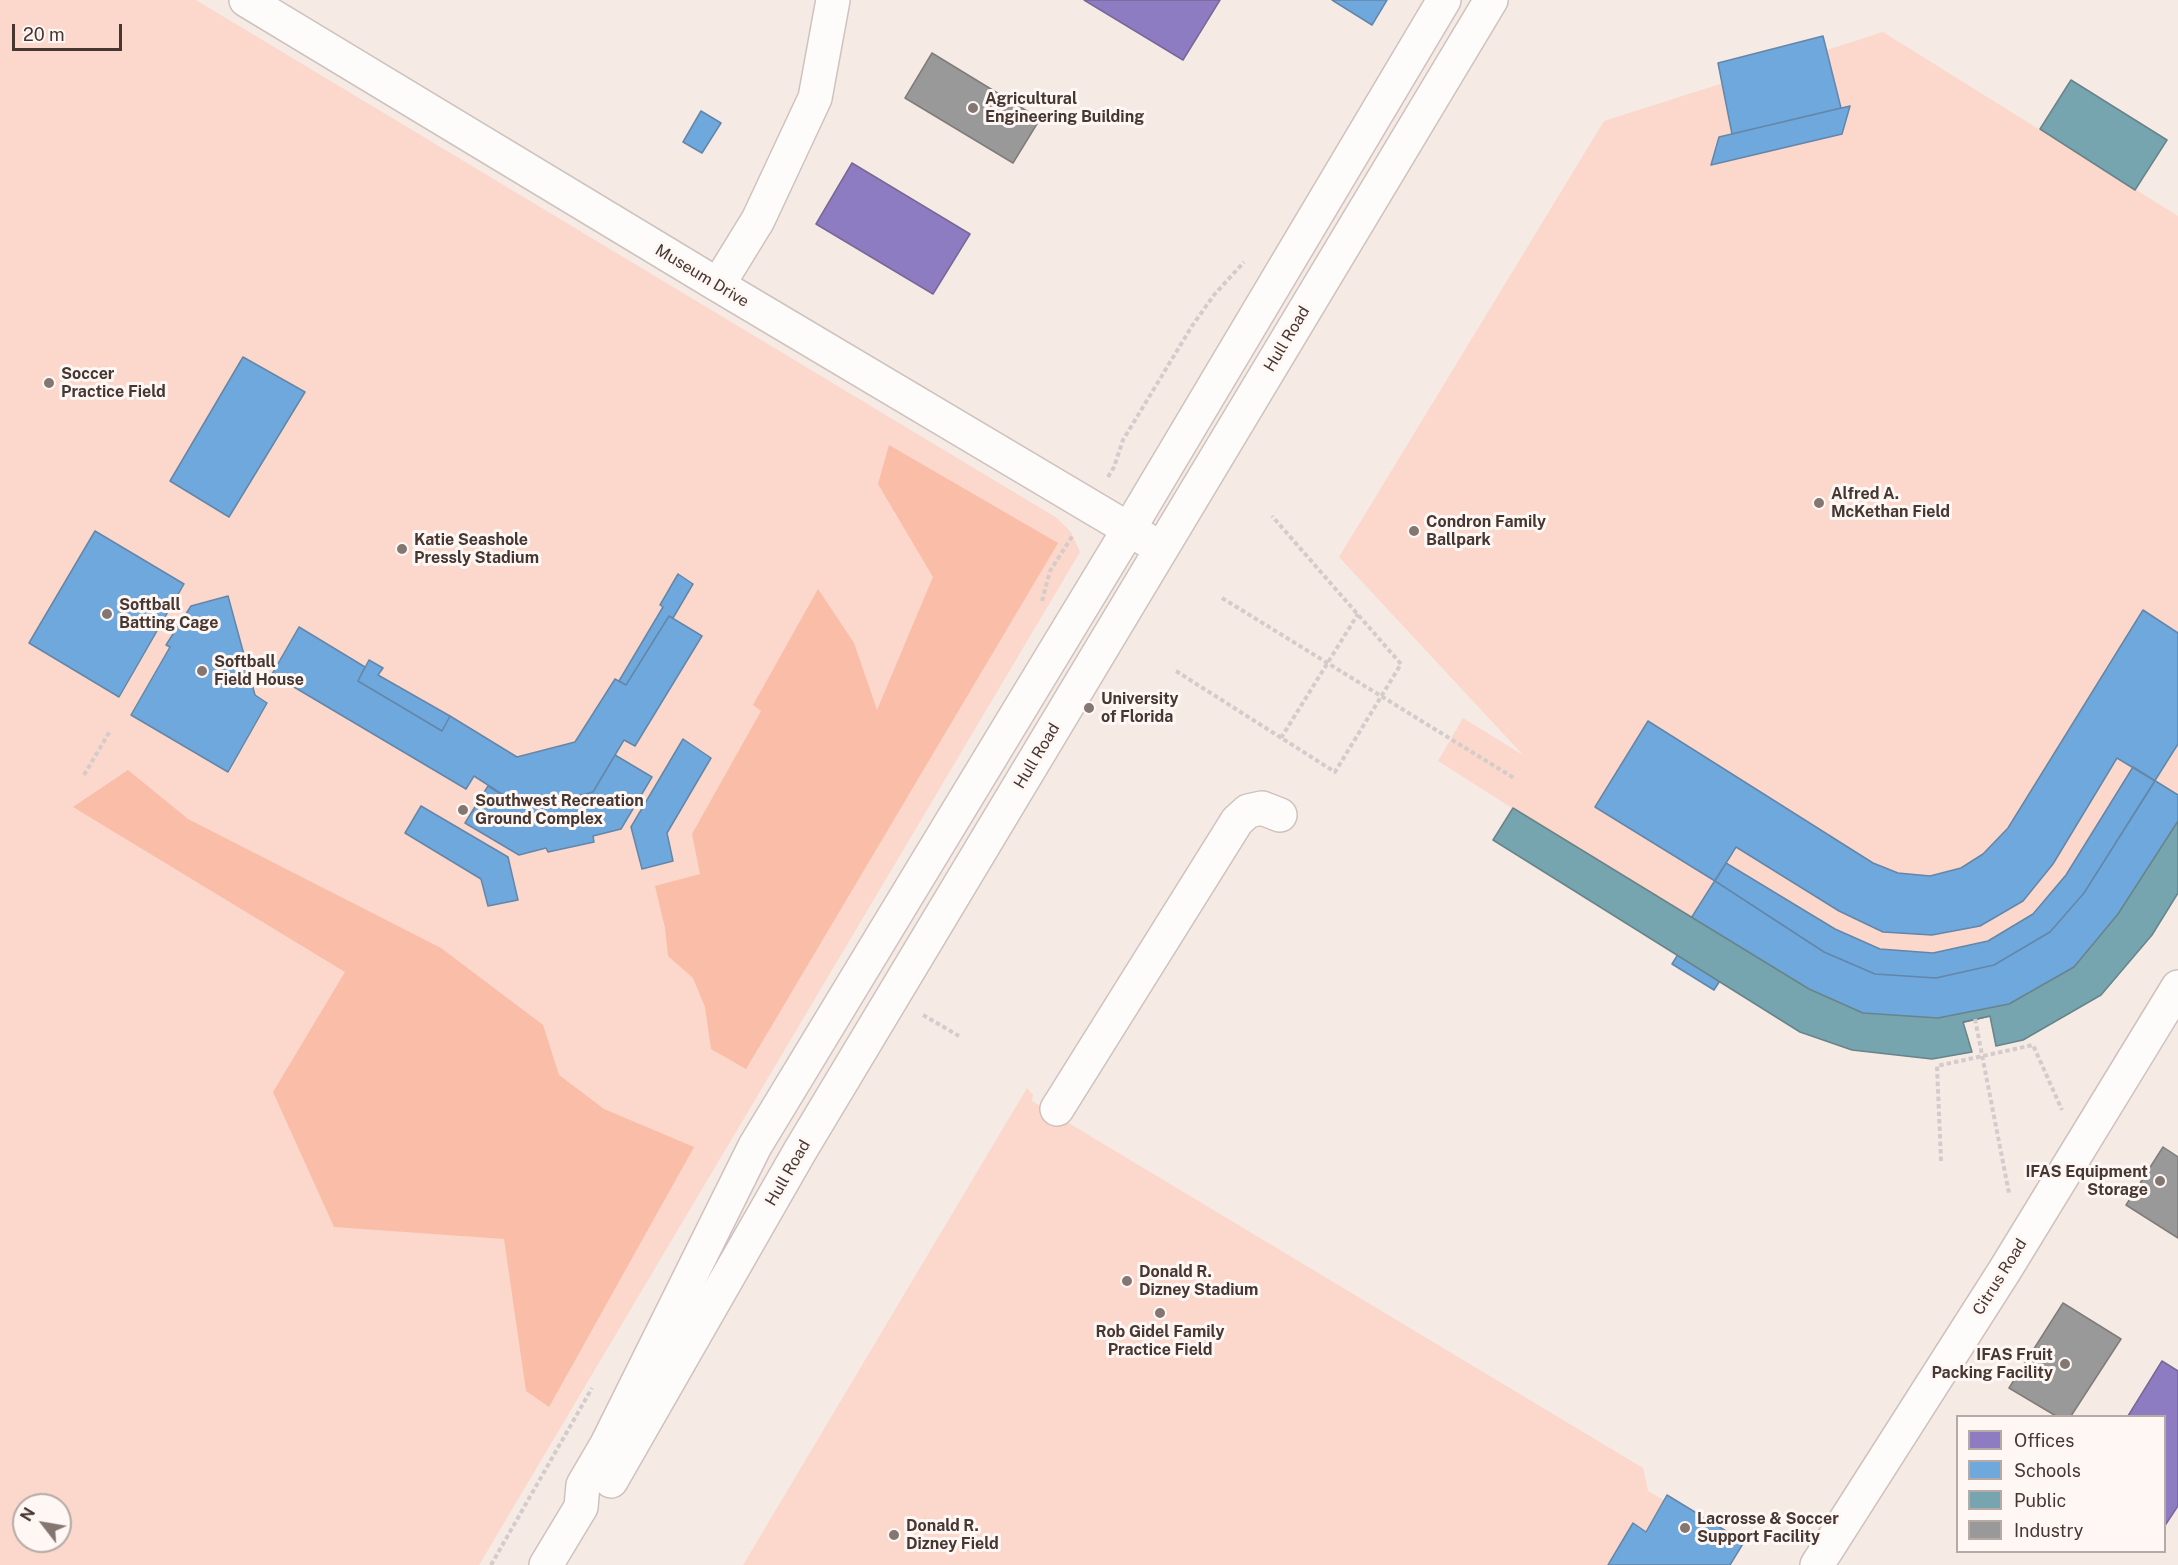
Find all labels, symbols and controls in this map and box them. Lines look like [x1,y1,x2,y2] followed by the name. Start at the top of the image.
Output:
[15,12,124,50] scale bar
[23,24,65,45] text: 20 m
[985,89,1144,127] place label: Agricultural Engineering Building
[966,101,980,115] marker: Agricultural Engineering Building
[652,240,752,312] street label: Museum Drive
[1260,303,1314,375] street label: Hull Road
[61,364,166,402] place label: Soccer Practice Field
[42,376,56,390] marker: Soccer Practice Field
[1831,484,1950,522] place label: Alfred A. McKethan Field
[1812,496,1826,510] marker: Alfred A. McKethan Field
[1426,512,1546,550] place label: Condron Family Ballpark
[1407,524,1421,538] marker: Condron Family Ballpark
[414,530,539,568] place label: Katie Seashole Pressly Stadium
[395,542,409,556] marker: Katie Seashole Pressly Stadium
[119,595,218,633] place label: Softball Batting Cage
[100,607,114,621] marker: Softball Batting Cage
[214,652,304,690] place label: Softball Field House
[195,664,209,678] marker: Softball Field House
[1101,689,1179,727] place label: University of Florida
[1082,701,1096,715] marker: University of Florida
[1010,720,1064,792] street label: Hull Road
[475,791,644,829] place label: Southwest Recreation Ground Complex
[456,803,470,817] marker: Southwest Recreation Ground Complex
[761,1137,815,1209] street label: Hull Road
[2025,1162,2148,1200] place label: IFAS Equipment Storage
[2153,1174,2167,1188] marker: IFAS Equipment Storage
[1969,1235,2031,1319] street label: Citrus Road
[1139,1262,1258,1300] place label: Donald R. Dizney Stadium
[1120,1274,1134,1288] marker: Donald R. Dizney Stadium
[1153,1306,1167,1320] marker: Rob Gidel Family Practice Field
[1096,1322,1224,1360] place label: Rob Gidel Family Practice Field
[1931,1345,2053,1383] place label: IFAS Fruit Packing Facility
[2058,1357,2072,1371] marker: IFAS Fruit Packing Facility
[1956,1415,2166,1553] legend
[2014,1430,2074,1451] text: Offices
[2014,1460,2081,1481] text: Schools
[2014,1490,2066,1511] text: Public
[12,1493,72,1553] north arrow
[16,1504,39,1525] text: N
[1697,1509,1839,1547] place label: Lacrosse & Soccer Support Facility
[906,1516,999,1554] place label: Donald R. Dizney Field
[2014,1520,2083,1541] text: Industry
[1678,1521,1692,1535] marker: Lacrosse & Soccer Support Facility
[887,1528,901,1542] marker: Donald R. Dizney Field

